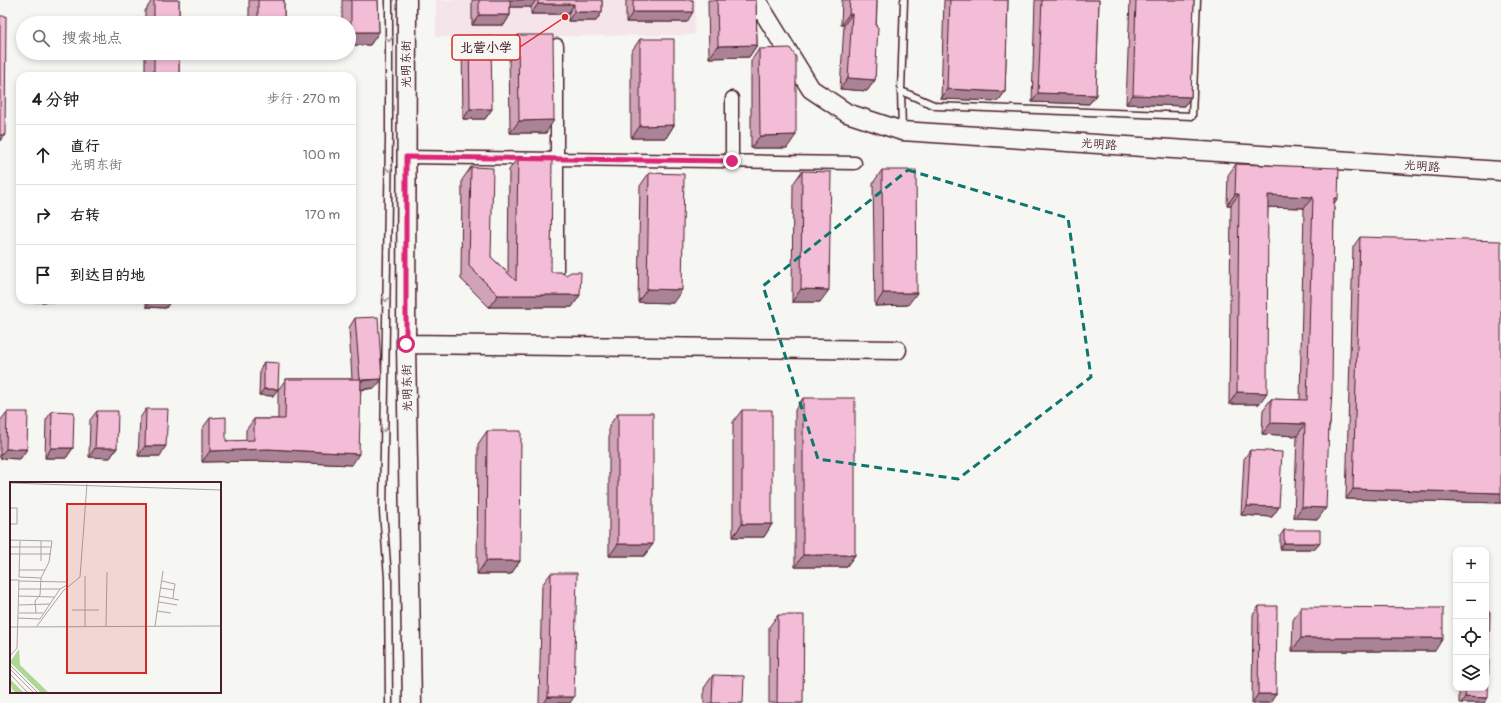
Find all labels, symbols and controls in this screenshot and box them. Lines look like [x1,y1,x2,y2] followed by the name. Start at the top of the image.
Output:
[16,16,356,60] search box
[30,27,52,49] icon: search
[62,29,122,48] text: 搜索地点
[452,35,520,60] callout: 北营小学
[385,36,393,42] one-way arrow
[399,40,414,88] street label: 光明东街
[460,40,512,56] text: 北营小学
[32,89,80,110] text: 4 分钟
[267,91,340,107] text: 步行 · 270 m
[1080,136,1117,153] street label: 光明路
[70,137,100,156] text: 直行
[32,144,54,166] icon: ahead
[303,147,340,163] text: 100 m
[723,152,741,170] route end
[70,157,122,173] text: 光明东街
[1403,158,1440,175] street label: 光明路
[384,166,393,172] one-way arrow
[32,204,54,226] icon: right
[70,206,100,225] text: 右转
[305,207,340,223] text: 170 m
[32,264,54,286] icon: arrive
[70,266,145,285] text: 到达目的地
[382,296,390,302] one-way arrow
[397,335,415,353] route start
[400,364,415,412] street label: 光明东街
[380,426,388,432] one-way arrow
[10,482,221,693] inset map
[1453,547,1489,691] map controls
[1453,547,1489,583] button: +
[1453,583,1489,619] button: −
[1453,619,1489,655] button: locate
[1453,655,1489,691] button: layers

